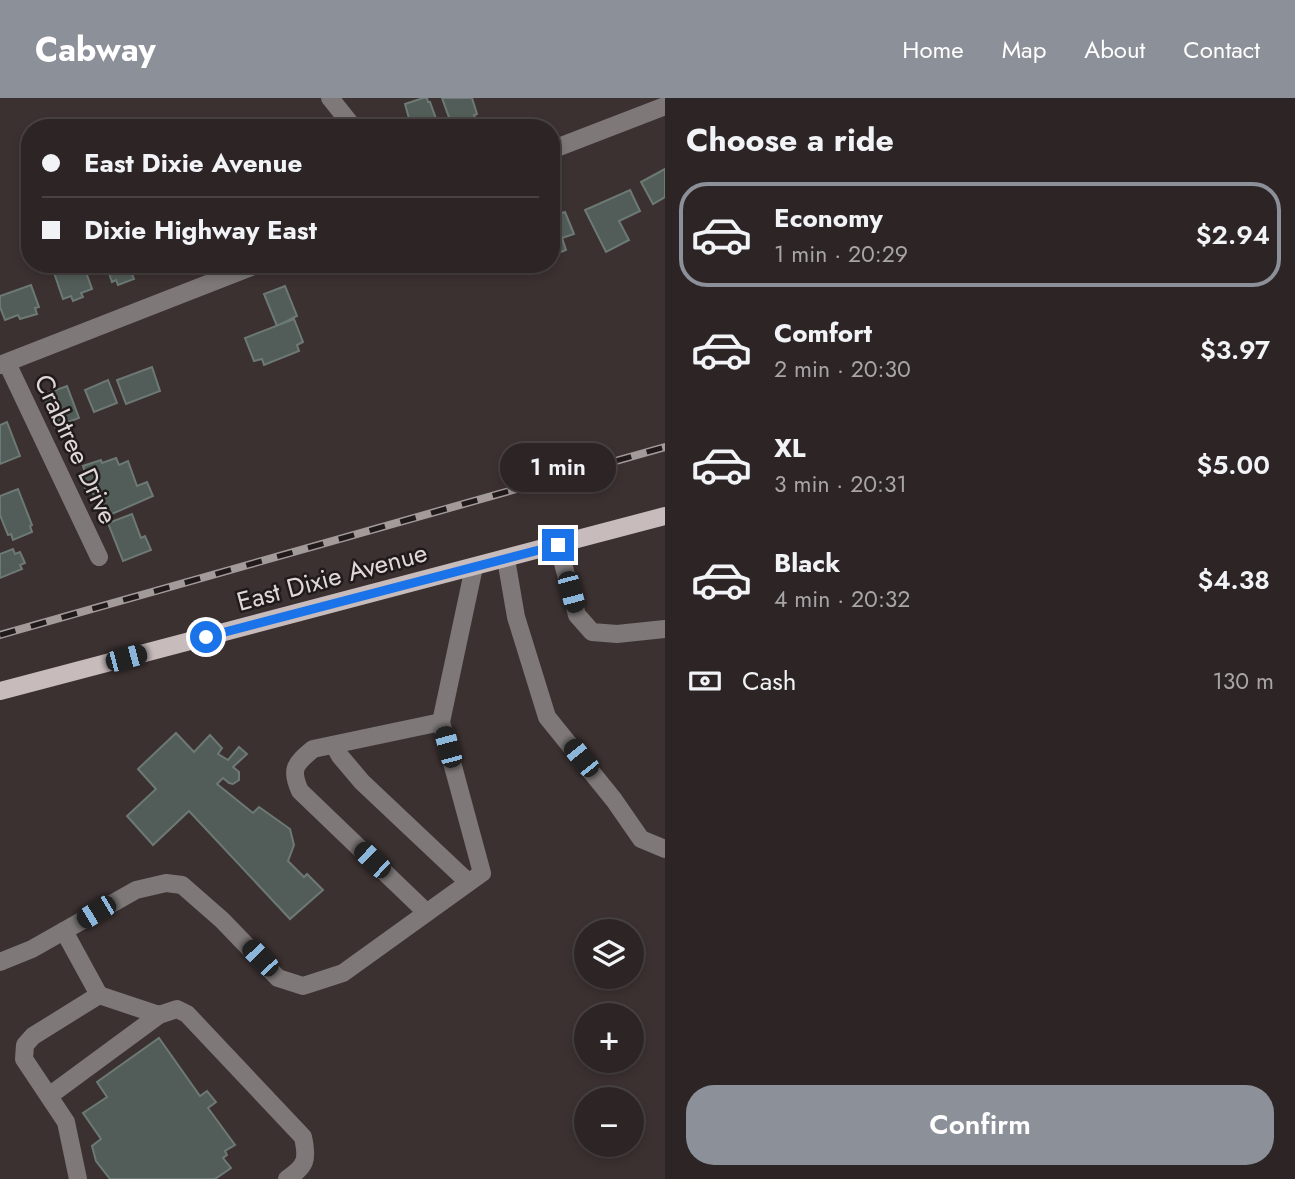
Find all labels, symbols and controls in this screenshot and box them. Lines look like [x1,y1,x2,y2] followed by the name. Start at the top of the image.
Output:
[35,26,156,73] text: Cabway
[902,32,964,67] text: Home
[1002,32,1046,67] text: Map
[1084,32,1145,67] text: About
[1183,32,1260,67] text: Contact
[686,117,894,163] text: Choose a ride
[84,144,302,182] text: East Dixie Avenue
[774,199,883,237] text: Economy
[690,203,753,266] icon: car
[84,211,317,249] text: Dixie Highway East
[1196,216,1270,254] text: $2.94
[774,237,908,271] text: 1 min · 20:29
[774,314,872,352] text: Comfort
[690,318,753,381] icon: car
[1200,331,1270,369] text: $3.97
[774,352,911,386] text: 2 min · 20:30
[25,368,127,530] street label: Crabtree Drive
[774,429,806,467] text: XL
[690,433,753,496] icon: car
[500,444,616,492] callout: 1 min
[1196,446,1270,484] text: $5.00
[530,450,586,484] text: 1 min
[774,467,907,501] text: 3 min · 20:31
[542,529,574,561] route end
[233,533,431,621] street label: East Dixie Avenue
[774,544,840,582] text: Black
[690,548,753,611] icon: car
[1198,561,1270,599] text: $4.38
[556,569,587,615] car
[774,582,910,616] text: 4 min · 20:32
[190,621,222,653] route start
[103,642,150,674] car
[686,662,724,700] icon: cash
[742,662,796,700] text: Cash
[1212,664,1274,698] text: 130 m
[433,724,464,770] car
[560,735,603,781] car
[350,838,395,882] car
[73,892,120,932] car
[574,919,644,1157] map controls
[574,919,644,989] button: layers
[238,936,283,980] car
[574,1003,644,1073] button: +
[686,1085,1274,1165] button: Confirm
[574,1087,644,1157] button: −

